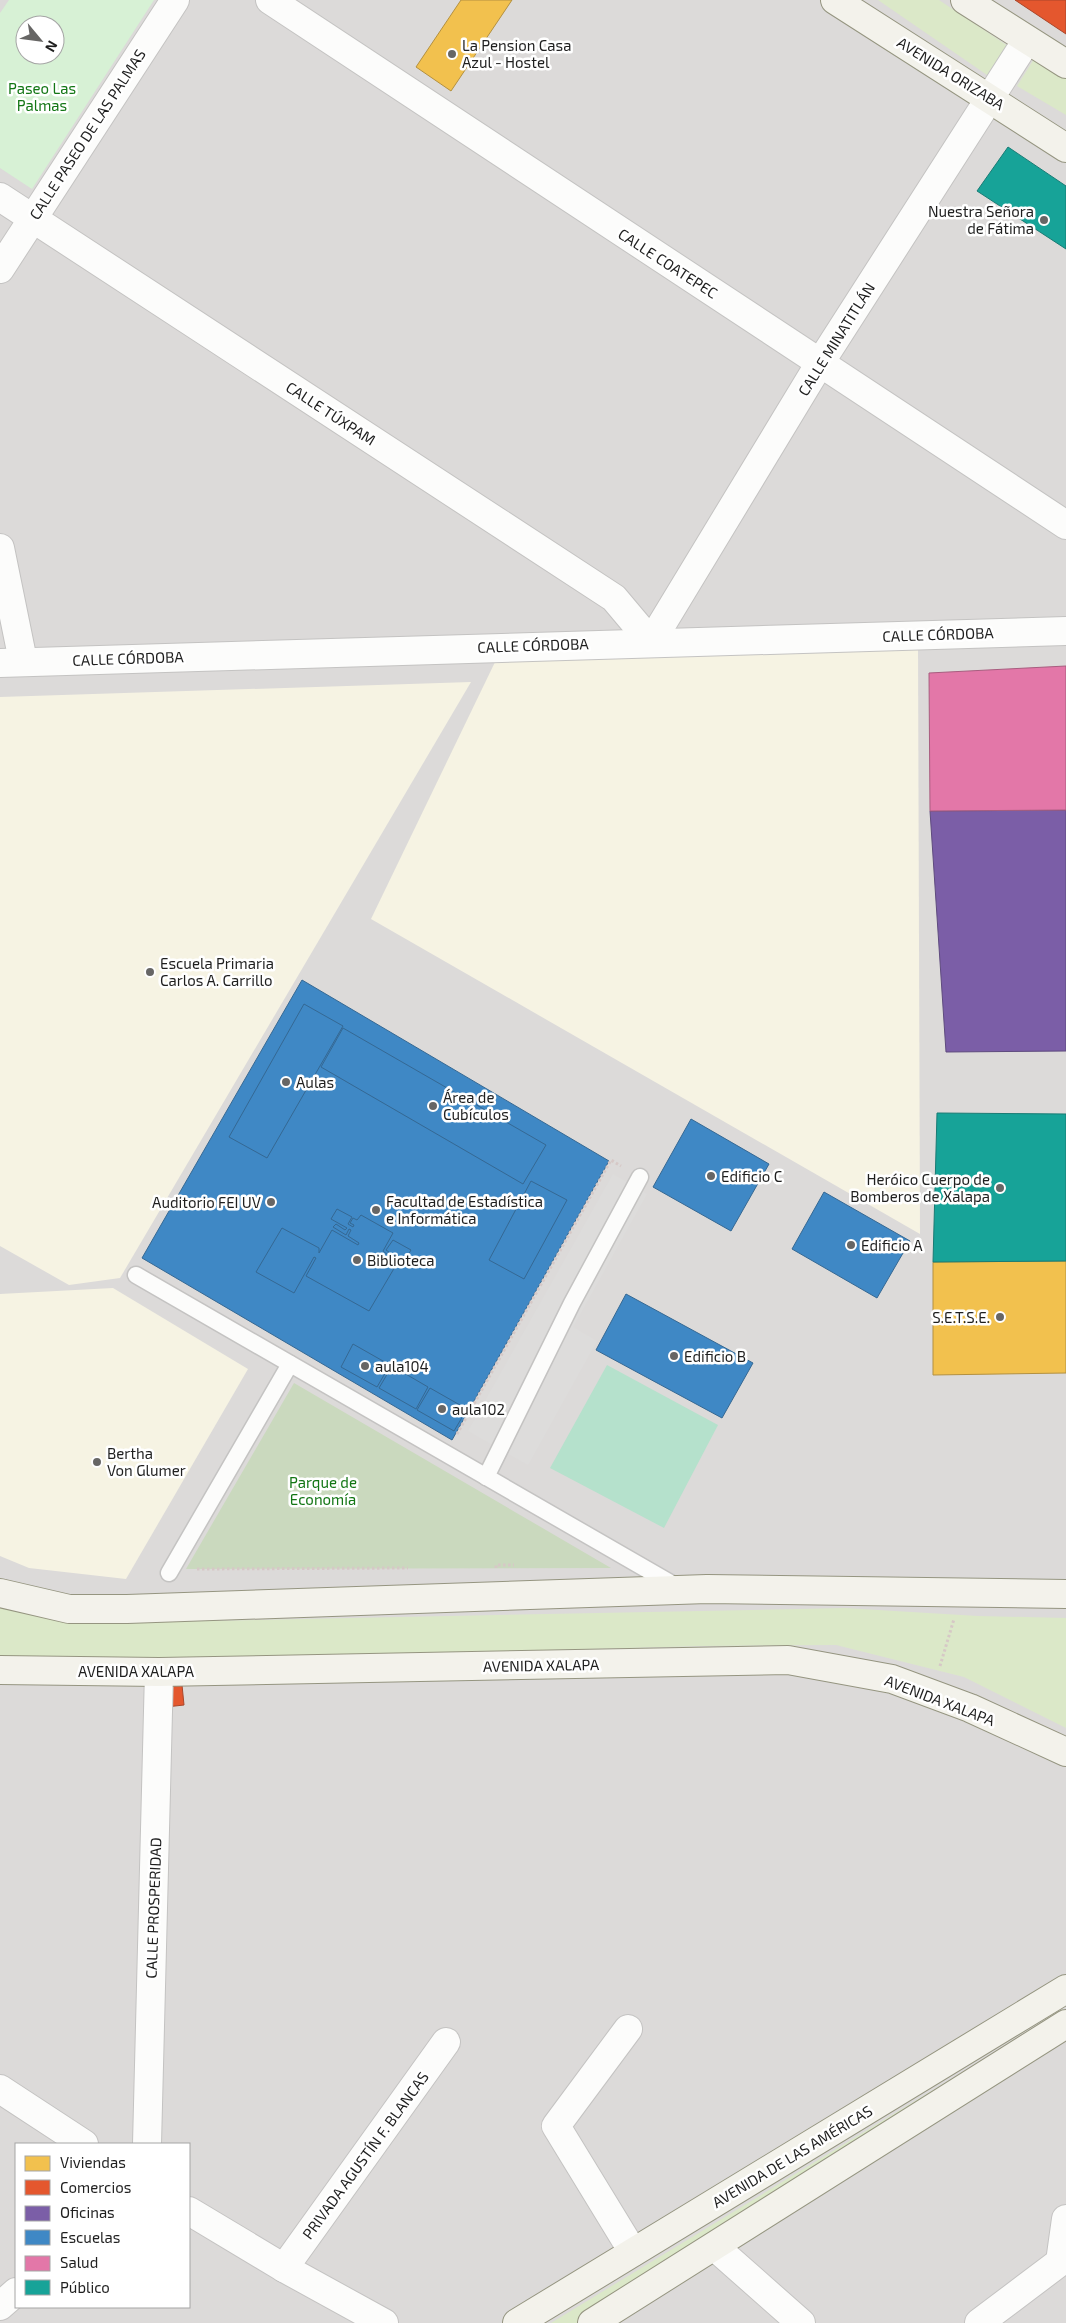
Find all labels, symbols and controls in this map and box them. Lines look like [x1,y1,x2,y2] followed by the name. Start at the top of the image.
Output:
[15,15,65,65] north arrow
[894,33,1008,114] street label: AVENIDA ORIZABA
[462,36,571,71] place label: La Pension Casa Azul - Hostel
[42,38,62,55] text: N
[25,45,149,223] street label: CALLE PASEO DE LAS PALMAS
[446,48,458,60] marker: La Pension Casa Azul - Hostel
[8,79,76,114] park label: Paseo Las Palmas
[928,202,1034,237] place label: Nuestra Señora de Fátima
[1038,214,1050,226] marker: Nuestra Señora de Fátima
[615,224,721,302] street label: CALLE COATEPEC
[794,279,878,399] street label: CALLE MINATITLÁN
[283,377,379,449] street label: CALLE TÚXPAM
[882,623,995,645] street label: CALLE CÓRDOBA
[477,634,590,656] street label: CALLE CÓRDOBA
[72,647,185,669] street label: CALLE CÓRDOBA
[160,954,274,989] place label: Escuela Primaria Carlos A. Carrillo
[144,966,156,978] marker: Escuela Primaria Carlos A. Carrillo
[296,1073,334,1091] place label: Aulas
[280,1076,292,1088] marker: Aulas
[443,1088,509,1123] place label: Área de Cubículos
[427,1100,439,1112] marker: Área de Cubículos
[721,1167,783,1185] place label: Edificio C
[705,1170,717,1182] marker: Edificio C
[850,1170,990,1205] place label: Heróico Cuerpo de Bomberos de Xalapa
[994,1182,1006,1194] marker: Heróico Cuerpo de Bomberos de Xalapa
[386,1192,543,1227] place label: Facultad de Estadística e Informática
[152,1193,261,1211] place label: Auditorio FEI UV
[265,1196,277,1208] marker: Auditorio FEI UV
[370,1204,382,1216] marker: Facultad de Estadística e Informática
[861,1236,923,1254] place label: Edificio A
[845,1239,857,1251] marker: Edificio A
[367,1251,435,1269] place label: Biblioteca
[351,1254,363,1266] marker: Biblioteca
[932,1308,990,1326] place label: S.E.T.S.E.
[994,1311,1006,1323] marker: S.E.T.S.E.
[684,1347,746,1365] place label: Edificio B
[668,1350,680,1362] marker: Edificio B
[375,1357,429,1375] place label: aula104
[359,1360,371,1372] marker: aula104
[452,1400,505,1418] place label: aula102
[436,1403,448,1415] marker: aula102
[107,1444,186,1479] place label: Bertha Von Glumer
[91,1456,103,1468] marker: Bertha Von Glumer
[289,1473,357,1508] park label: Parque de Economía
[483,1655,600,1675] street label: AVENIDA XALAPA
[78,1662,195,1680] street label: AVENIDA XALAPA
[883,1671,998,1729] street label: AVENIDA XALAPA
[142,1837,164,1979] street label: CALLE PROSPERIDAD
[298,2068,432,2242] street label: PRIVADA AGUSTÍN F. BLANCAS
[709,2101,875,2211] street label: AVENIDA DE LAS AMÉRICAS
[15,2143,190,2308] legend
[60,2153,126,2171] text: Viviendas
[60,2178,131,2196] text: Comercios
[60,2203,115,2221] text: Oficinas
[60,2228,120,2246] text: Escuelas
[60,2253,98,2271] text: Salud
[60,2278,110,2296] text: Público

